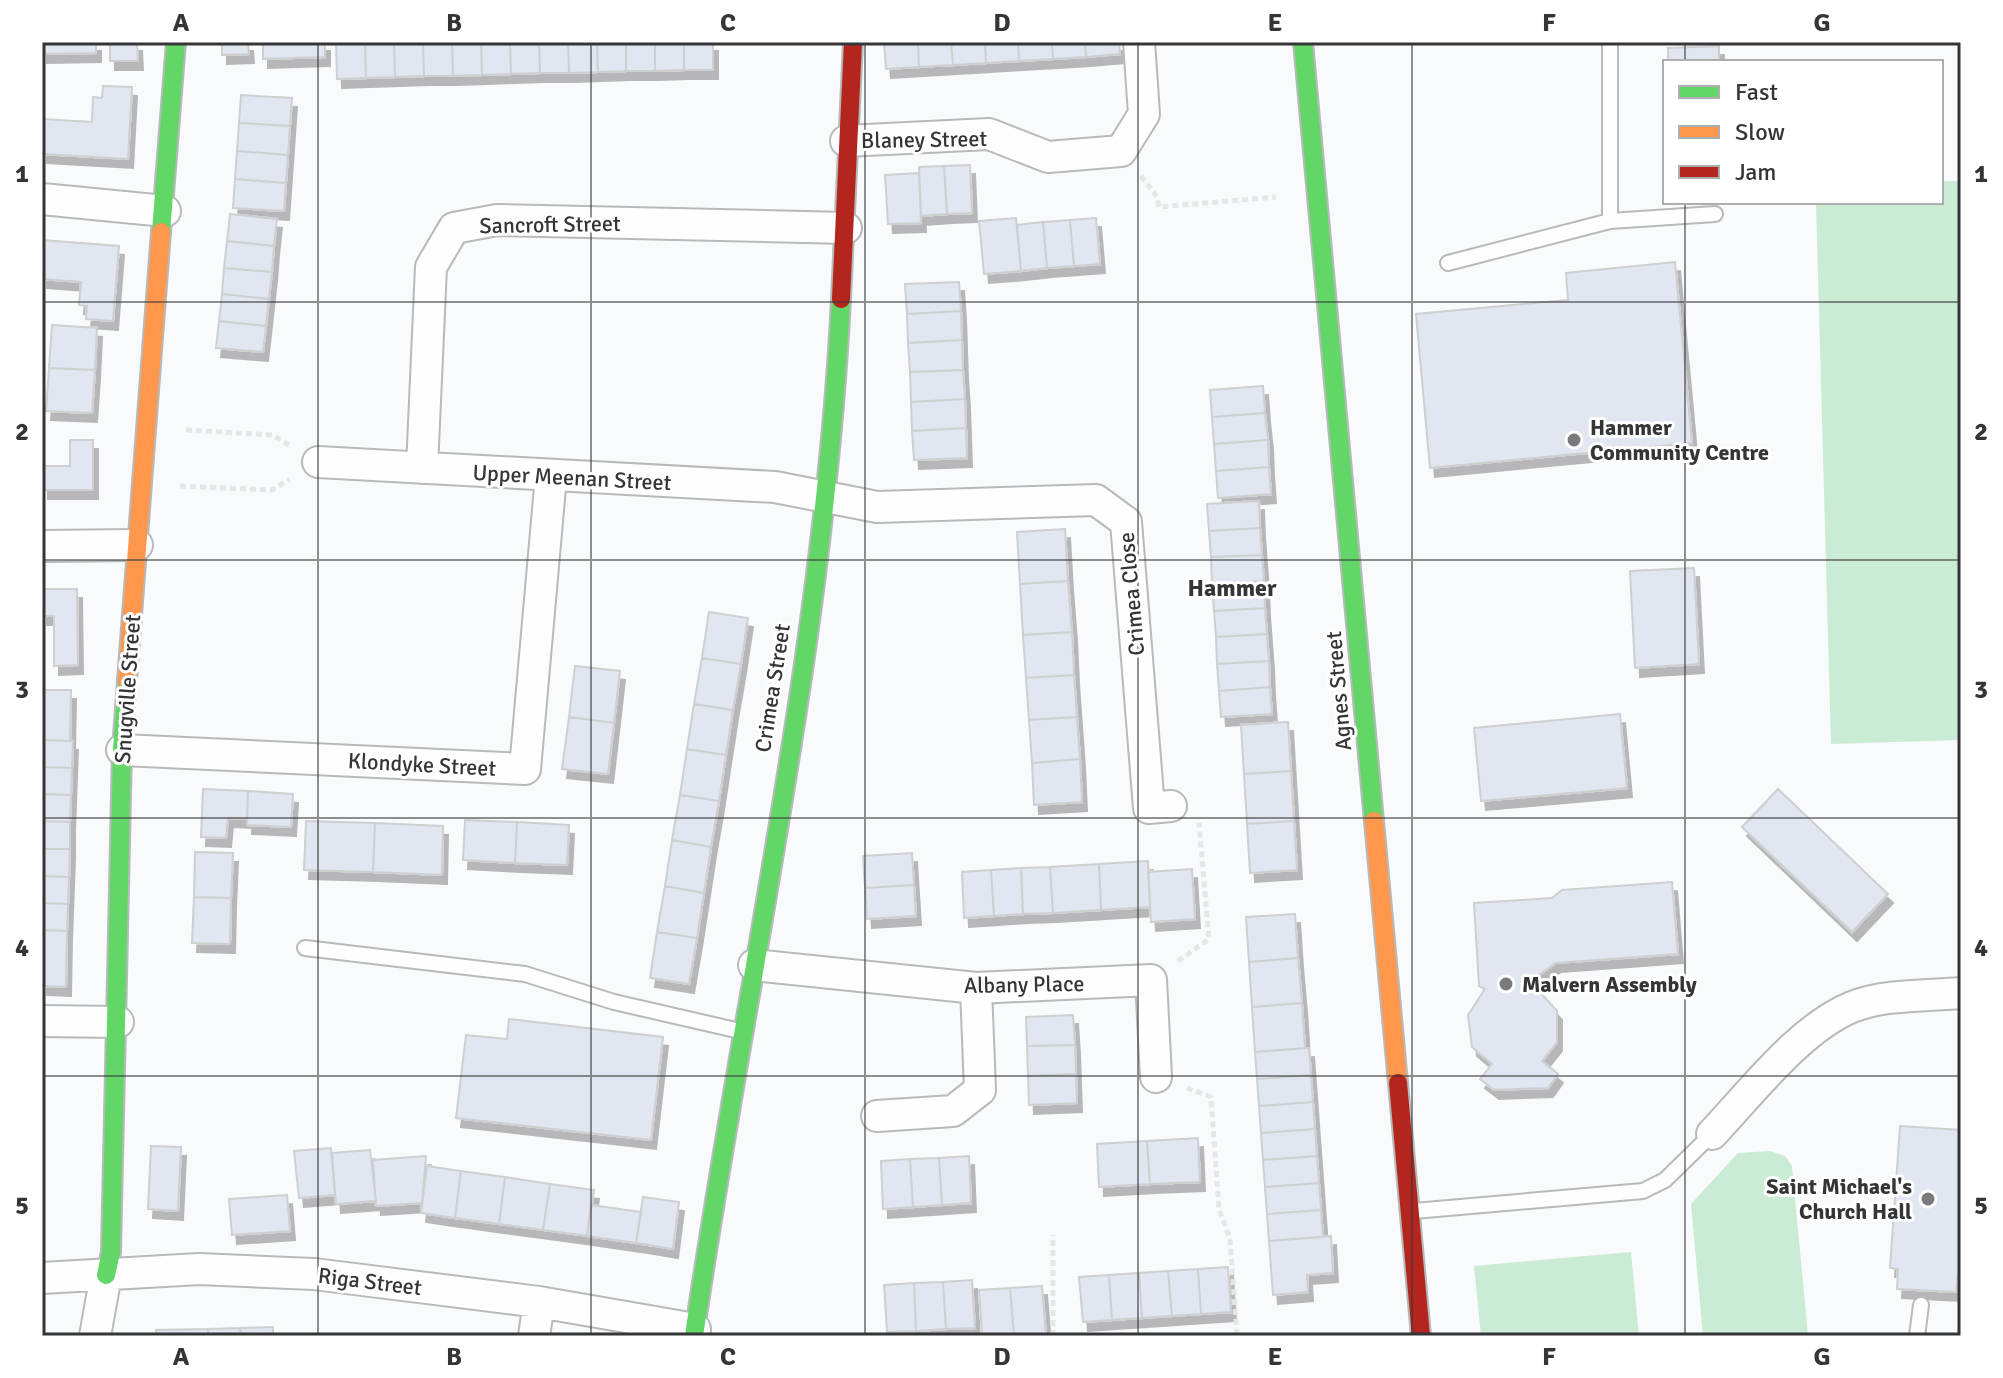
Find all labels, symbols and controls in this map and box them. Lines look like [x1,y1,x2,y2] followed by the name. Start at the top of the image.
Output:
[173,7,190,39] text: A
[446,7,462,39] text: B
[720,7,736,39] text: C
[993,7,1011,39] text: D
[1268,7,1282,39] text: E
[1542,7,1556,39] text: F
[1813,7,1831,39] text: G
[1663,60,1943,204] legend
[1735,77,1778,107] text: Fast
[1735,117,1785,147] text: Slow
[861,125,988,154] street label: Blaney Street
[1735,157,1776,187] text: Jam
[15,158,29,190] text: 1
[1974,158,1988,190] text: 1
[479,210,621,239] street label: Sancroft Street
[1590,414,1769,466] place label: Hammer Community Centre
[15,416,29,448] text: 2
[1974,416,1988,448] text: 2
[1565,431,1583,449] marker: Hammer Community Centre
[472,459,672,496] street label: Upper Meenan Street
[1113,531,1150,657] street label: Crimea Close
[1187,573,1277,603] district label: Hammer
[109,613,146,764] street label: Snugville Street
[749,622,796,754] street label: Crimea Street
[1320,630,1357,752] street label: Agnes Street
[15,674,29,706] text: 3
[1974,674,1988,706] text: 3
[347,747,497,782] street label: Klondyke Street
[15,932,29,964] text: 4
[1974,932,1988,964] text: 4
[964,970,1084,999] street label: Albany Place
[1522,971,1697,998] place label: Malvern Assembly
[1497,975,1515,993] marker: Malvern Assembly
[1766,1173,1912,1225] place label: Saint Michael's Church Hall
[15,1190,29,1222] text: 5
[1919,1190,1937,1208] marker: Saint Michael's Church Hall
[1974,1190,1988,1222] text: 5
[317,1262,424,1301] street label: Riga Street
[173,1341,190,1373] text: A
[446,1341,462,1373] text: B
[720,1341,736,1373] text: C
[993,1341,1011,1373] text: D
[1268,1341,1282,1373] text: E
[1542,1341,1556,1373] text: F
[1813,1341,1831,1373] text: G

